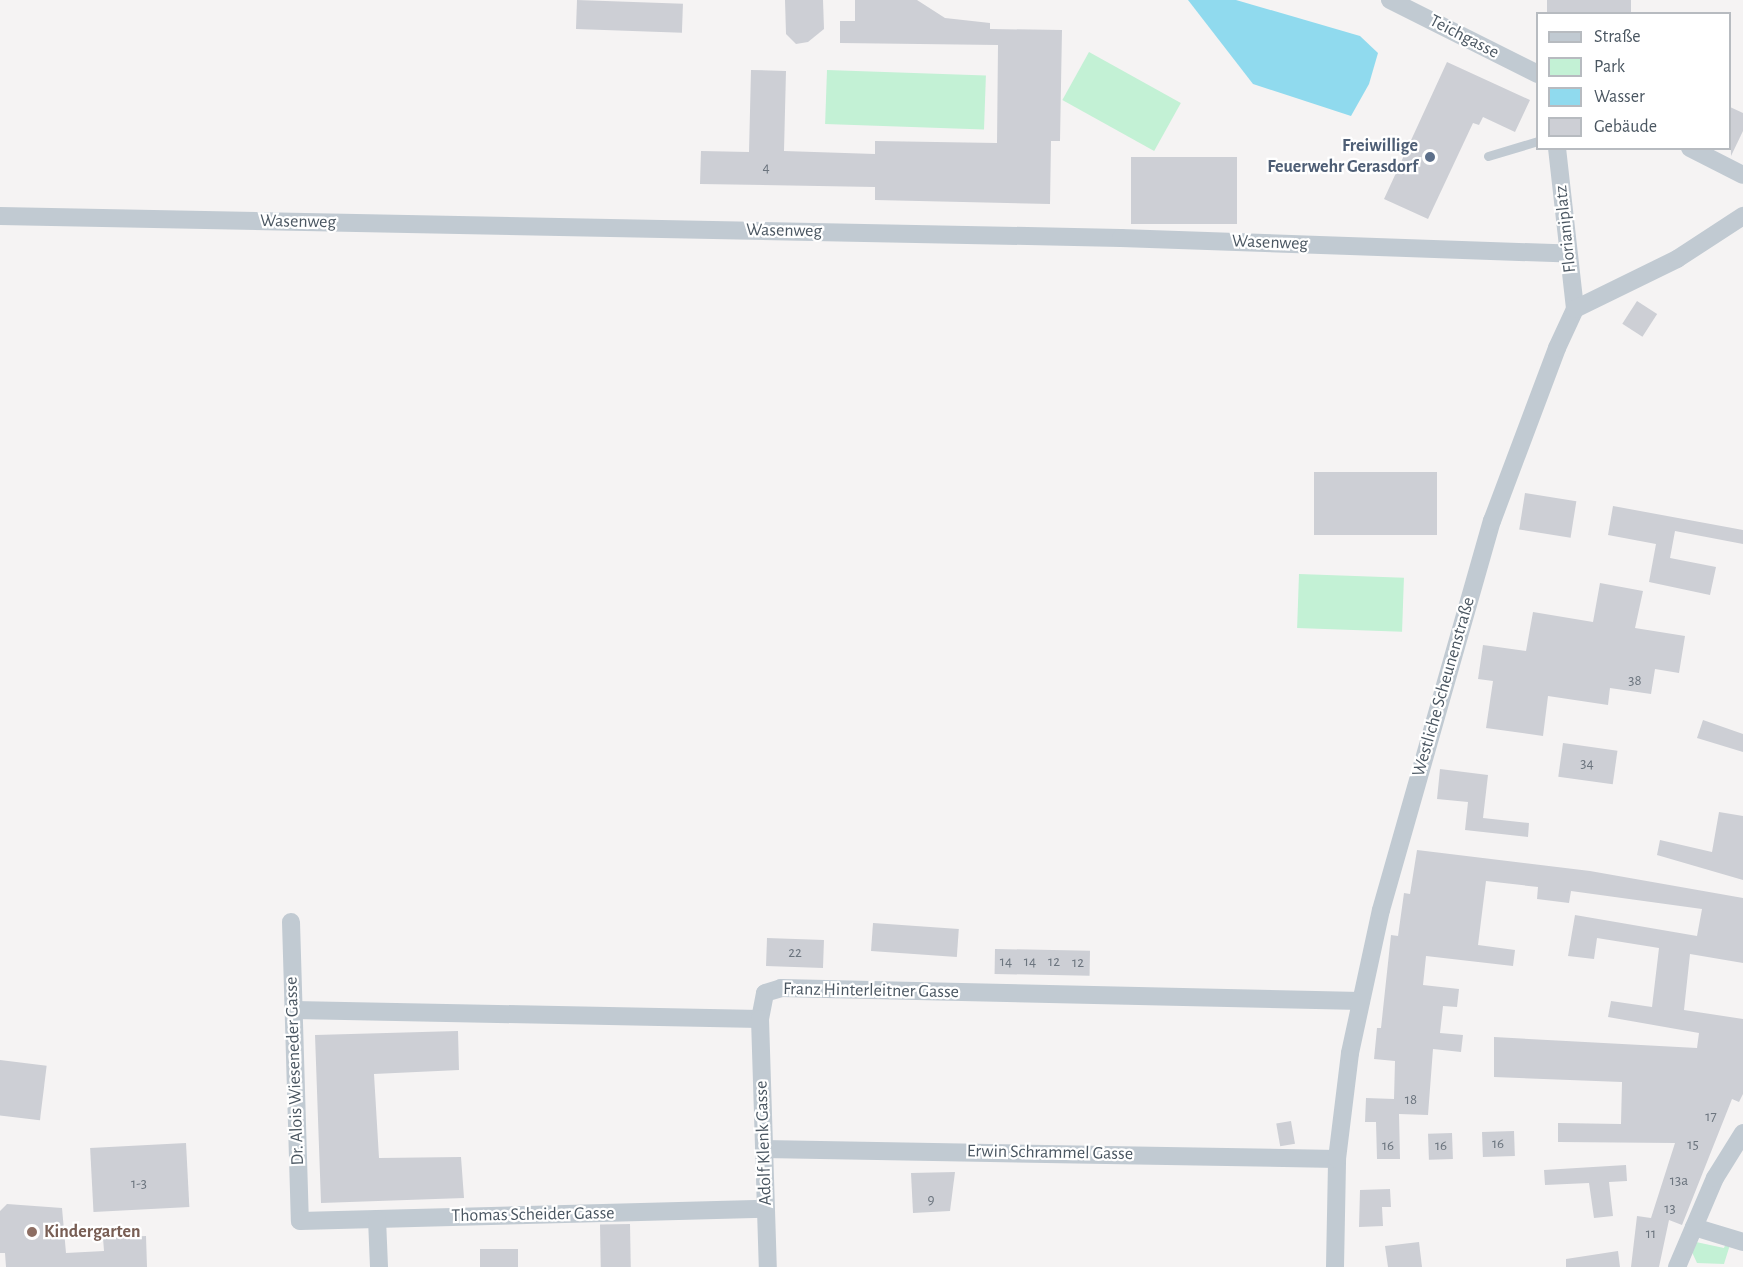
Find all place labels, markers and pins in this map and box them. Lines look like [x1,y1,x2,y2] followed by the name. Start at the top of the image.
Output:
[1267,136,1418,178] place label: Freiwillige Feuerwehr Gerasdorf
[1423,150,1437,164] marker: Freiwillige Feuerwehr Gerasdorf
[44,1221,141,1243] place label: Kindergarten
[25,1225,39,1239] marker: Kindergarten

